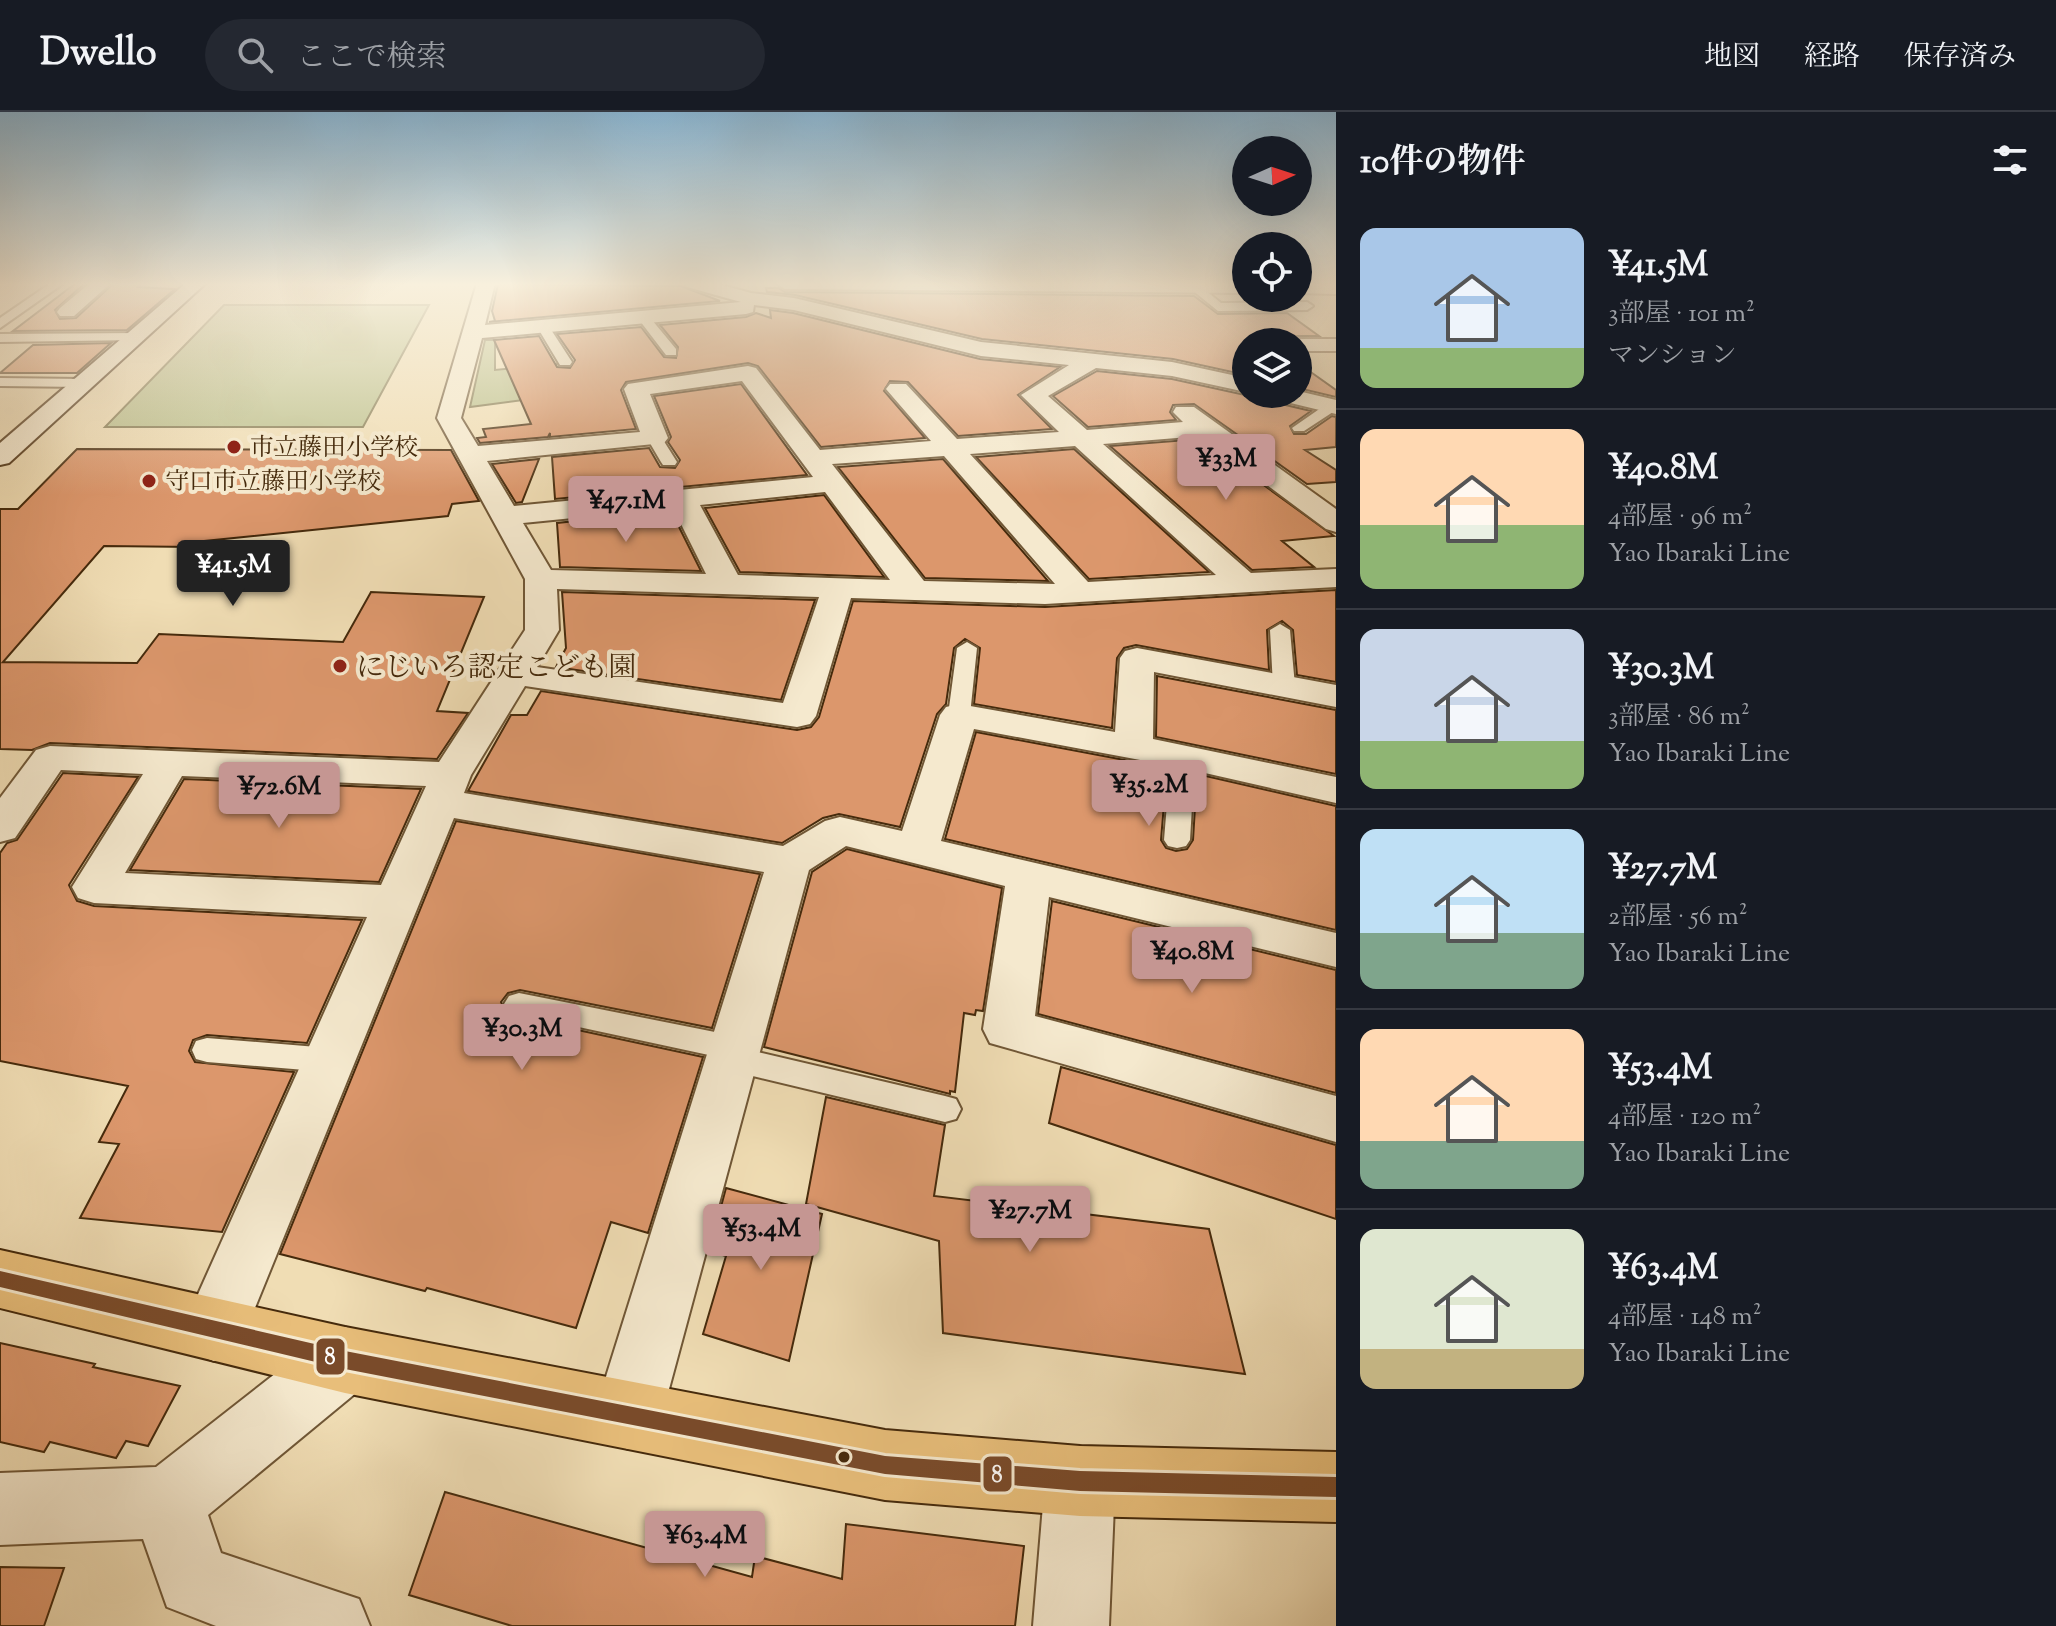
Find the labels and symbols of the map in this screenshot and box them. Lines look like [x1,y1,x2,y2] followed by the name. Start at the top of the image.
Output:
[1232,136,1312,216] north arrow
[250,432,418,466] place label: 市立藤田小学校
[1179,434,1273,502] pin: ¥33M
[225,438,243,456] marker: 市立藤田小学校
[165,466,381,500] place label: 守口市立藤田小学校
[140,472,158,490] marker: 守口市立藤田小学校
[561,476,691,544] pin: ¥47.1M
[168,540,298,608] pin: ¥41.5M
[356,649,636,689] place label: にじいろ認定こども園
[331,657,349,675] marker: にじいろ認定こども園
[1084,760,1214,828] pin: ¥35.2M
[214,762,344,830] pin: ¥72.6M
[1127,927,1257,995] pin: ¥40.8M
[457,1004,587,1072] pin: ¥30.3M
[965,1186,1095,1254] pin: ¥27.7M
[696,1204,826,1272] pin: ¥53.4M
[315,1337,346,1376] line badge: 8
[324,1343,336,1375] text: 8
[836,1449,852,1465] unlabelled marker
[982,1455,1013,1493] line badge: 8
[991,1461,1003,1493] text: 8
[640,1511,770,1579] pin: ¥63.4M

